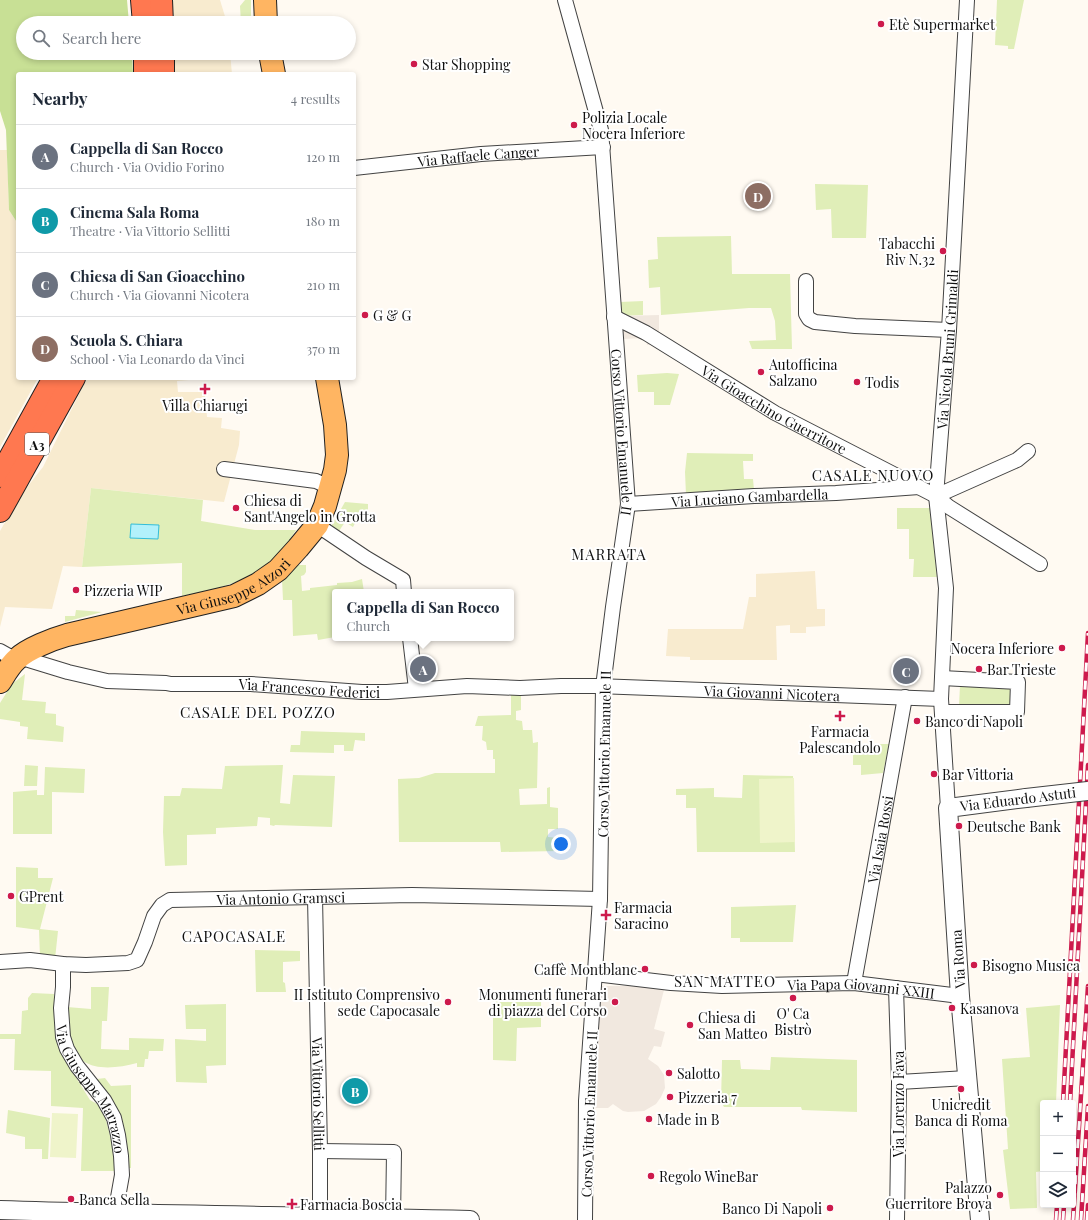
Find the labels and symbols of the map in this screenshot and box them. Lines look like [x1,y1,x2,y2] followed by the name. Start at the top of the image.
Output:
[889,15,996,34] place label: Etè Supermarket
[876,19,886,29] marker: Etè Supermarket
[422,55,511,74] place label: Star Shopping
[409,59,419,69] marker: Star Shopping
[582,108,685,143] place label: Polizia Locale Nocera Inferiore
[569,120,579,130] marker: Polizia Locale Nocera Inferiore
[416,141,540,171] street label: Via Raffaele Canger
[745,181,771,211] pin: D
[879,234,935,269] place label: Tabacchi Riv N.32
[938,246,948,256] marker: Tabacchi Riv N.32
[932,269,962,431] street label: Via Nicola Bruni Grimaldi
[373,306,412,325] place label: G & G
[360,310,370,320] marker: G & G
[607,348,638,517] street label: Corso Vittorio Emanuele II
[768,355,838,390] place label: Autofficina Salzano
[697,360,850,458] street label: Via Gioacchino Guerritore
[756,367,766,377] marker: Autofficina Salzano
[865,373,899,392] place label: Todis
[852,377,862,387] marker: Todis
[199,383,211,395] marker: Villa Chiarugi
[161,396,248,415] place label: Villa Chiarugi
[25,433,49,455] road number: A3
[812,465,934,485] district label: CASALE NUOVO
[670,484,829,511] street label: Via Luciano Gambardella
[244,491,376,526] place label: Chiesa di Sant'Angelo in Grotta
[231,503,241,513] marker: Chiesa di Sant'Angelo in Grotta
[571,544,647,564] district label: MARRATA
[174,554,294,619] street label: Via Giuseppe Atzori
[84,581,162,600] place label: Pizzeria WIP
[71,585,81,595] marker: Pizzeria WIP
[951,639,1054,658] place label: Nocera Inferiore
[1057,643,1067,653] marker: Nocera Inferiore
[410,654,436,684] pin: A
[893,656,919,686] pin: C
[987,660,1056,679] place label: Bar Trieste
[974,664,984,674] marker: Bar Trieste
[593,670,615,838] street label: Corso Vittorio Emanuele II
[238,675,380,702] street label: Via Francesco Federici
[703,681,840,705] street label: Via Giovanni Nicotera
[180,702,336,722] district label: CASALE DEL POZZO
[835,711,845,721] marker: Farmacia Palescandolo
[925,712,1023,731] place label: Banco di Napoli
[912,716,922,726] marker: Banco di Napoli
[799,722,881,757] place label: Farmacia Palescandolo
[942,765,1014,784] place label: Bar Vittoria
[929,769,939,779] marker: Bar Vittoria
[958,782,1077,816] street label: Via Eduardo Astuti
[862,794,897,886] street label: Via Isaia Rossi
[967,817,1061,836] place label: Deutsche Bank
[954,821,964,831] marker: Deutsche Bank
[551,834,571,854] your location
[19,887,64,906] place label: GPrent
[215,887,345,909] street label: Via Antonio Gramsci
[6,891,16,901] marker: GPrent
[614,898,672,933] place label: Farmacia Saracino
[601,910,611,920] marker: Farmacia Saracino
[182,926,286,946] district label: CAPOCASALE
[946,929,970,990] street label: Via Roma
[982,956,1080,975] place label: Bisogno Musica
[534,960,637,979] place label: Caffè Montblanc
[969,960,979,970] marker: Bisogno Musica
[640,964,650,974] marker: Caffè Montblanc
[674,971,776,991] district label: SAN MATTEO
[786,974,936,1002] street label: Via Papa Giovanni XXIII
[294,985,440,1020] place label: II Istituto Comprensivo sede Capocasale
[479,985,607,1020] place label: Monumenti funerari di piazza del Corso
[788,993,798,1003] marker: O' Ca Bistrò
[443,997,453,1007] marker: II Istituto Comprensivo sede Capocasale
[610,997,620,1007] marker: Monumenti funerari di piazza del Corso
[960,999,1019,1018] place label: Kasanova
[947,1003,957,1013] marker: Kasanova
[774,1004,812,1039] place label: O' Ca Bistrò
[698,1008,768,1043] place label: Chiesa di San Matteo
[685,1020,695,1030] marker: Chiesa di San Matteo
[53,1023,130,1155] street label: Via Giuseppe Marrazzo
[577,1030,601,1198] street label: Corso Vittorio Emanuele II
[308,1036,329,1151] street label: Via Vittorio Sellitti
[889,1051,908,1158] street label: Via Lorenzo Fava
[677,1064,720,1083] place label: Salotto
[664,1068,674,1078] marker: Salotto
[342,1076,368,1106] pin: B
[956,1084,966,1094] marker: Unicredit Banca di Roma
[678,1088,737,1107] place label: Pizzeria 7
[665,1092,675,1102] marker: Pizzeria 7
[914,1095,1008,1130] place label: Unicredit Banca di Roma
[657,1110,720,1129] place label: Made in B
[644,1114,654,1124] marker: Made in B
[659,1167,759,1186] place label: Regolo WineBar
[646,1171,656,1181] marker: Regolo WineBar
[885,1178,992,1213] place label: Palazzo Guerritore Broya
[79,1190,150,1209] place label: Banca Sella
[995,1190,1005,1200] marker: Palazzo Guerritore Broya
[66,1194,76,1204] marker: Banca Sella
[300,1195,402,1214] place label: Farmacia Boscia
[287,1199,297,1209] marker: Farmacia Boscia
[722,1199,822,1218] place label: Banco Di Napoli
[825,1203,835,1213] marker: Banco Di Napoli

